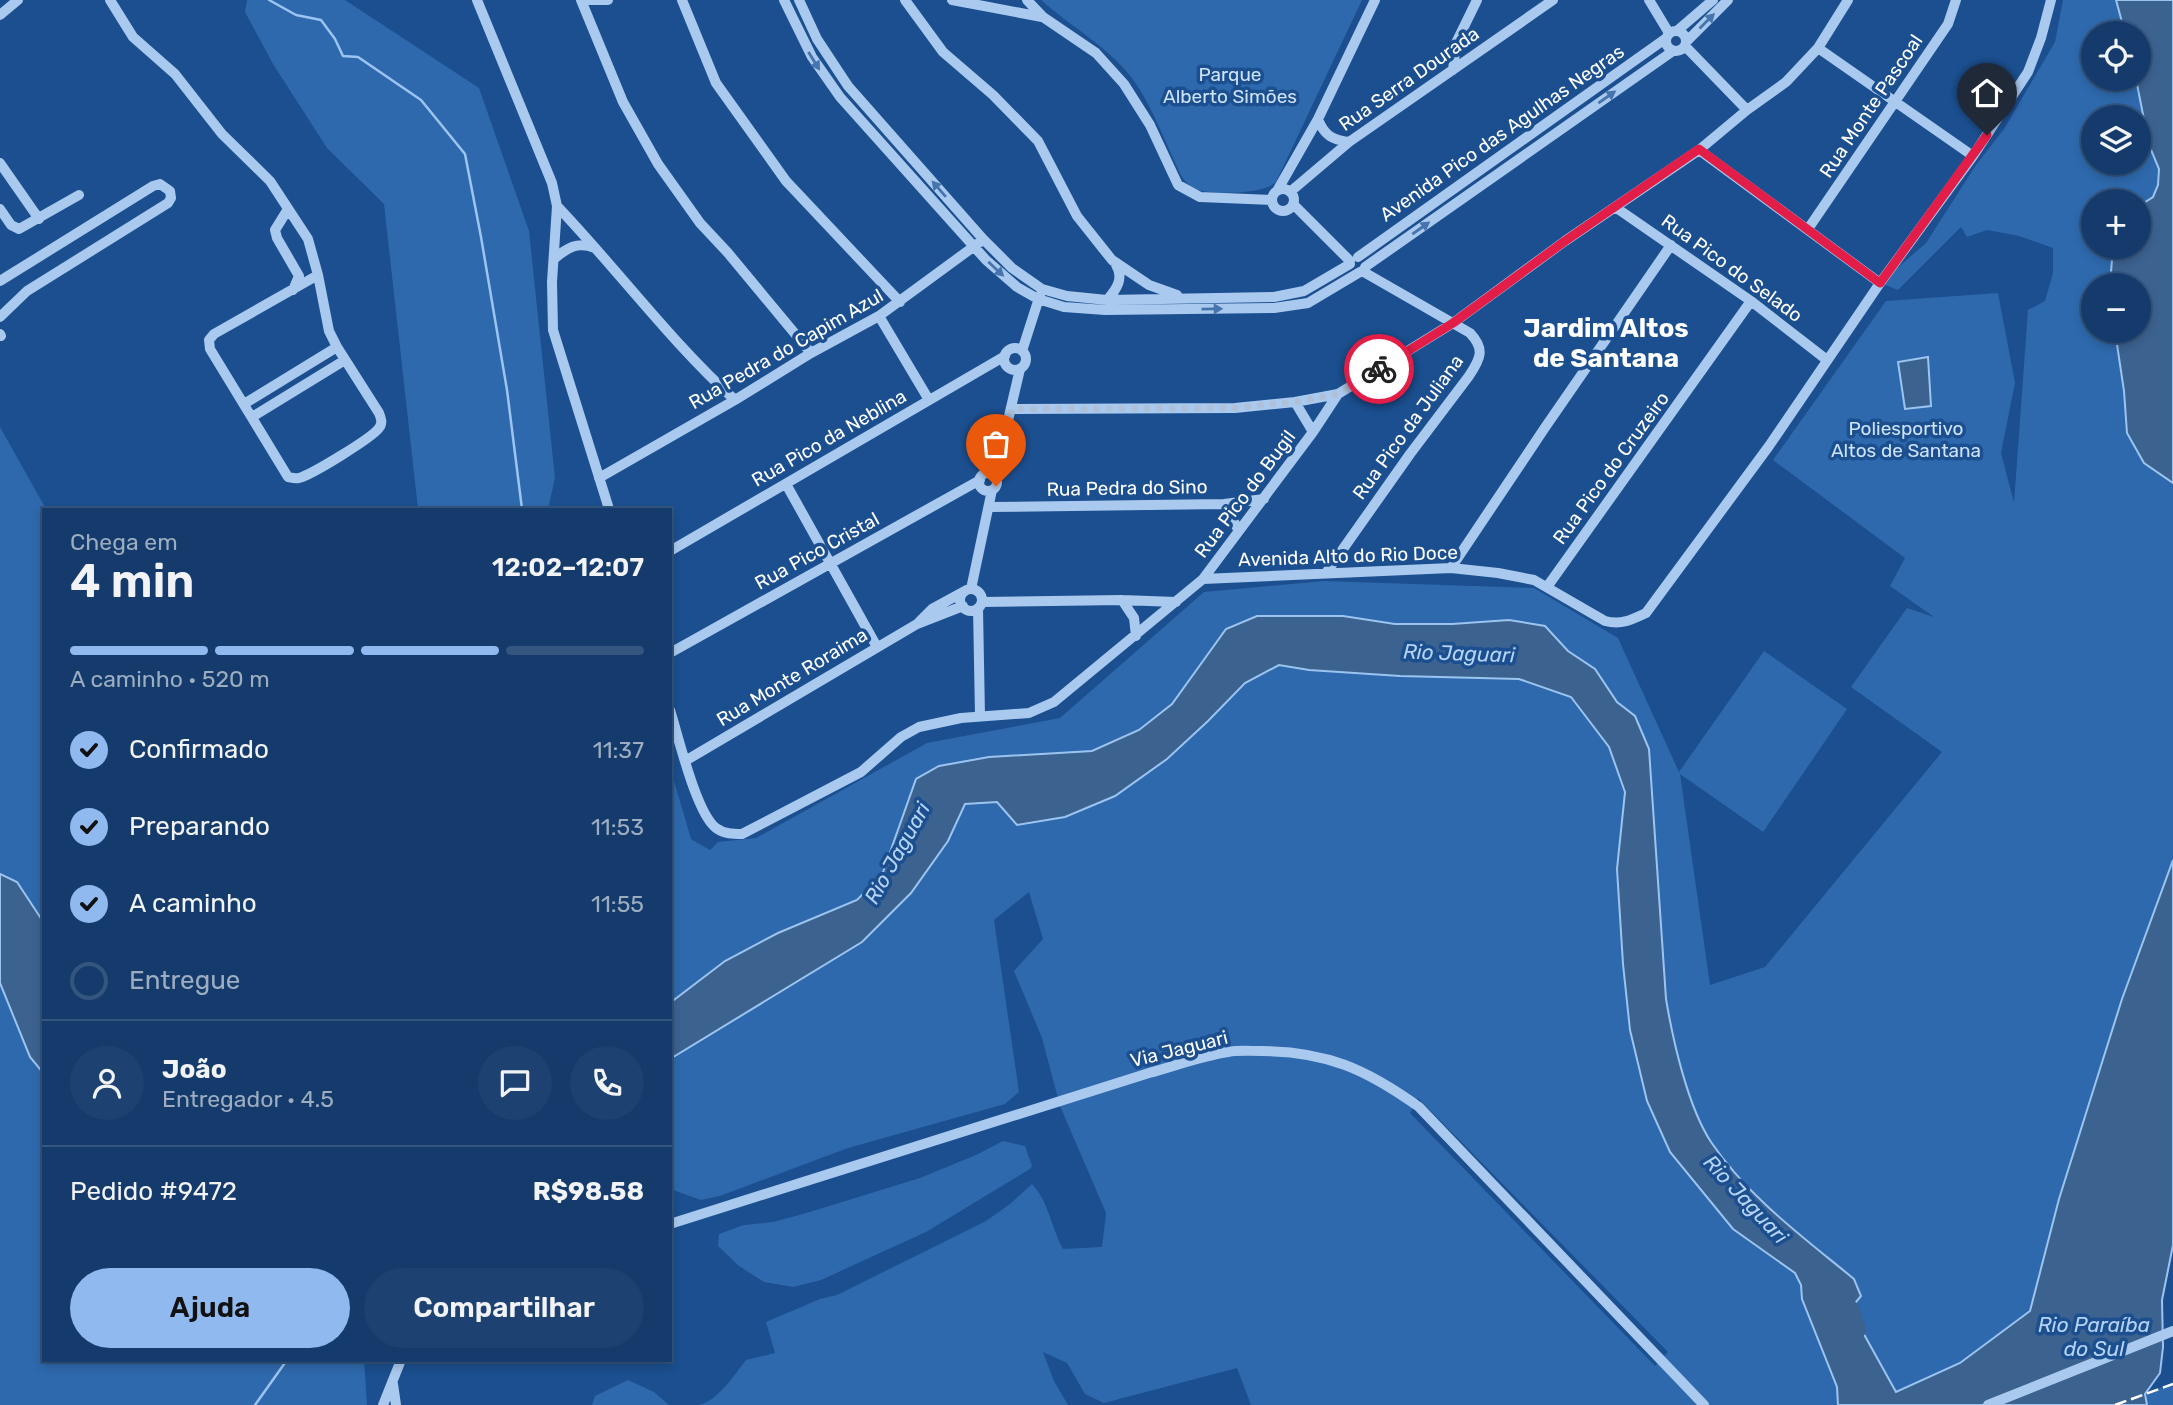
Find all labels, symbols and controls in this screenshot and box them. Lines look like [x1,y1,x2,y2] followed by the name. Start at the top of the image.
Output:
[1699,12,1716,29] one-way arrow
[2081,21,2151,343] map controls
[2081,21,2151,91] button: locate
[1335,22,1483,136] street label: Rua Serra Dourada
[1815,30,1927,182] street label: Rua Monte Pascoal
[1375,40,1629,226] street label: Avenida Pico das Agulhas Negras
[808,51,821,70] one-way arrow
[1163,63,1297,108] park label: Parque Alberto Simões
[1957,63,2017,135] pin
[1968,74,2006,112] icon: home
[1598,90,1616,104] one-way arrow
[2081,105,2151,175] button: layers
[932,181,947,198] one-way arrow
[2081,189,2151,259] button: +
[1657,209,1807,327] street label: Rua Pico do Selado
[1412,221,1430,235] one-way arrow
[987,261,1005,277] one-way arrow
[2081,273,2151,343] button: −
[685,284,887,414] street label: Rua Pedra do Capim Azul
[1201,303,1223,315] one-way arrow
[1523,313,1689,374] district label: Jardim Altos de Santana
[1344,334,1414,404] courier
[1348,350,1468,504] street label: Rua Pico da Juliana
[1360,350,1398,388] icon: bike
[748,384,910,492] street label: Rua Pico da Neblina
[1548,387,1674,549] street label: Rua Pico do Cruzeiro
[966,414,1026,486] pin
[1831,417,1981,462] park label: Poliesportivo Altos de Santana
[977,425,1015,463] icon: bag
[1190,426,1300,562] street label: Rua Pico do Bugil
[1046,475,1208,501] street label: Rua Pedra do Sino
[751,507,883,595] street label: Rua Pico Cristal
[70,528,178,556] text: Chega em
[1238,541,1458,571] street label: Avenida Alto do Rio Doce
[492,552,644,583] text: 12:02–12:07
[70,554,194,609] text: 4 min
[712,623,872,731] street label: Rua Monte Roraima
[1402,639,1516,667] water label: Rio Jaguari
[70,665,270,693] text: A caminho · 520 m
[70,731,108,769] icon: check
[129,734,269,765] text: Confirmado
[593,736,644,764] text: 11:37
[859,797,936,908] water label: Rio Jaguari
[70,808,108,846] icon: check
[129,811,270,842] text: Preparando
[591,813,644,841] text: 11:53
[70,885,108,923] icon: check
[129,888,257,919] text: A caminho
[591,890,644,918] text: 11:55
[129,965,240,996] text: Entregue
[1128,1026,1230,1072] street label: Via Jaguari
[70,1046,144,1120] button: person
[478,1046,552,1120] button: chat
[570,1046,644,1120] button: phone
[162,1054,227,1085] text: João
[162,1085,334,1113] text: Entregador · 4.5
[1699,1149,1794,1249] water label: Rio Jaguari
[70,1176,237,1207] text: Pedido #9472
[533,1176,644,1207] text: R$98.58
[70,1268,350,1348] button: Ajuda
[364,1268,644,1348] button: Compartilhar
[2038,1312,2150,1361] water label: Rio Paraíba do Sul

